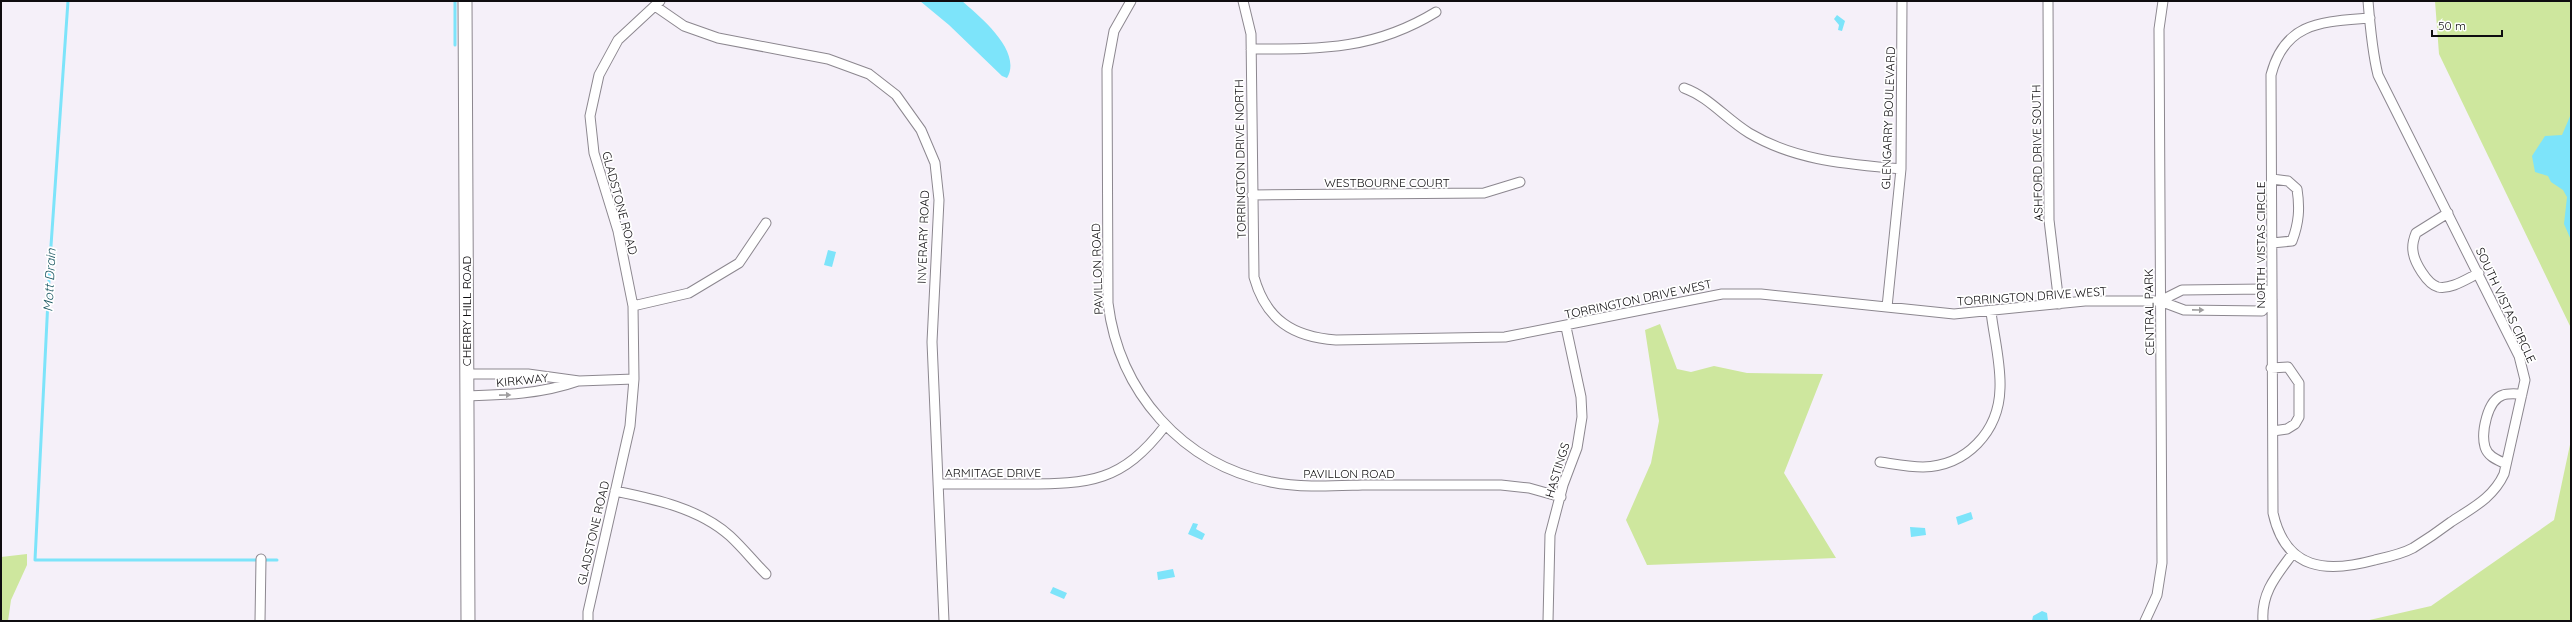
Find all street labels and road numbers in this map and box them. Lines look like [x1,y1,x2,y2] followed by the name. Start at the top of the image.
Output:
[1878,46,1898,190] street label: GLENGARRY BOULEVARD
[1231,79,1249,239] street label: TORRINGTON DRIVE NORTH
[2028,84,2046,222] street label: ASHFORD DRIVE SOUTH
[599,150,641,257] street label: GLADSTONE ROAD
[1324,175,1450,190] street label: WESTBOURNE COURT
[2253,181,2268,308] street label: NORTH VISTAS CIRCLE
[914,190,932,284] street label: INVERARY ROAD
[1088,223,1106,315] street label: PAVILLON ROAD
[2473,245,2539,365] street label: SOUTH VISTAS CIRCLE
[459,256,474,366] street label: CHERRY HILL ROAD
[2141,269,2157,355] street label: CENTRAL PARK
[1563,276,1713,322] street label: TORRINGTON DRIVE WEST
[1956,283,2108,309] street label: TORRINGTON DRIVE WEST
[495,370,549,390] street label: KIRKWAY
[1541,440,1573,500] street label: HASTINGS
[945,465,1041,480] street label: ARMITAGE DRIVE
[1303,466,1395,481] street label: PAVILLON ROAD
[574,479,612,586] street label: GLADSTONE ROAD

